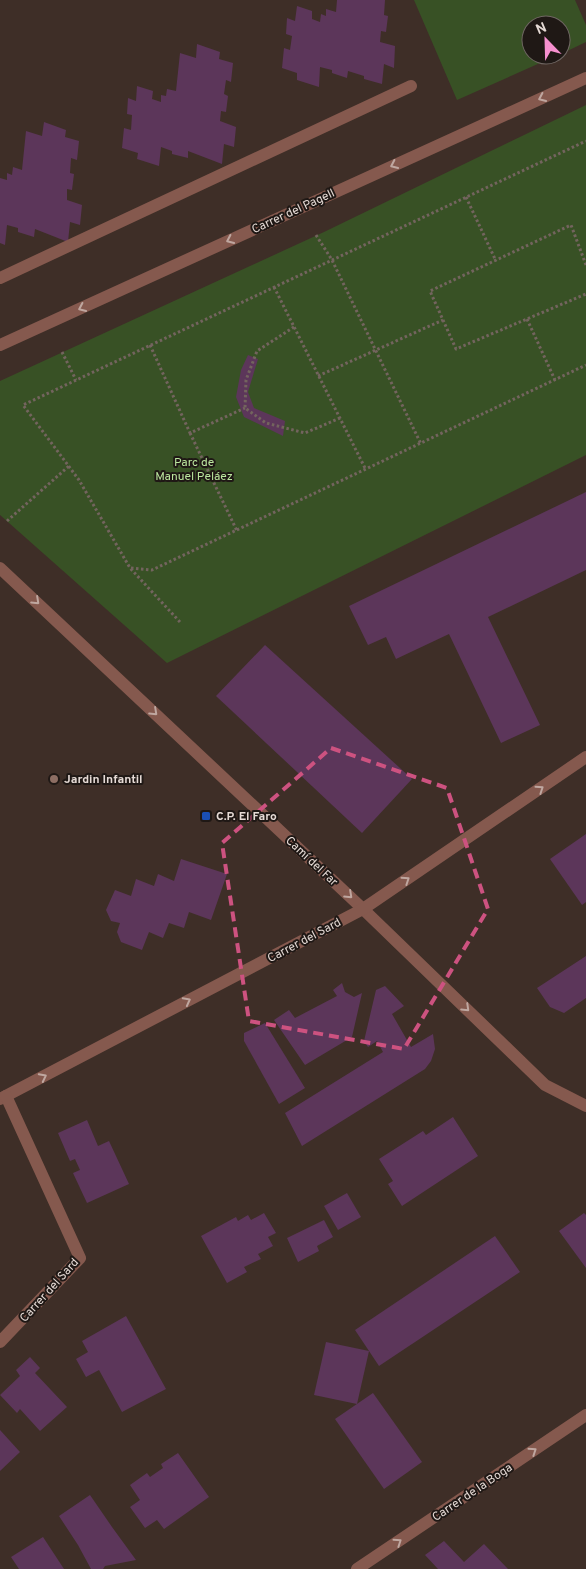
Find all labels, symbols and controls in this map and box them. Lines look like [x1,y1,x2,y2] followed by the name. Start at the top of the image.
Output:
[521,15,571,65] north arrow
[534,20,549,39] text: N
[538,91,547,102] one-way arrow
[390,159,399,170] one-way arrow
[249,186,337,238] street label: Carrer del Pagell
[226,234,235,244] one-way arrow
[78,301,87,312] one-way arrow
[155,455,233,485] park label: Parc de Manuel Peláez
[30,595,39,604] one-way arrow
[148,706,157,715] one-way arrow
[64,772,143,788] place label: Jardin Infantil
[48,773,60,785] marker: Jardin Infantil
[534,786,544,795] one-way arrow
[216,809,277,825] place label: C.P. El Faro
[200,810,212,822] marker: C.P. El Faro
[282,833,341,890] street label: Camí del Far
[400,877,409,886] one-way arrow
[343,889,352,898] one-way arrow
[265,915,344,967] street label: Carrer del Sard
[182,998,191,1008] one-way arrow
[460,1002,469,1011] one-way arrow
[38,1073,47,1083] one-way arrow
[17,1255,83,1326] street label: Carrer del Sard
[527,1448,536,1457] one-way arrow
[429,1460,516,1526] street label: Carrer de la Boga
[392,1539,401,1548] one-way arrow

